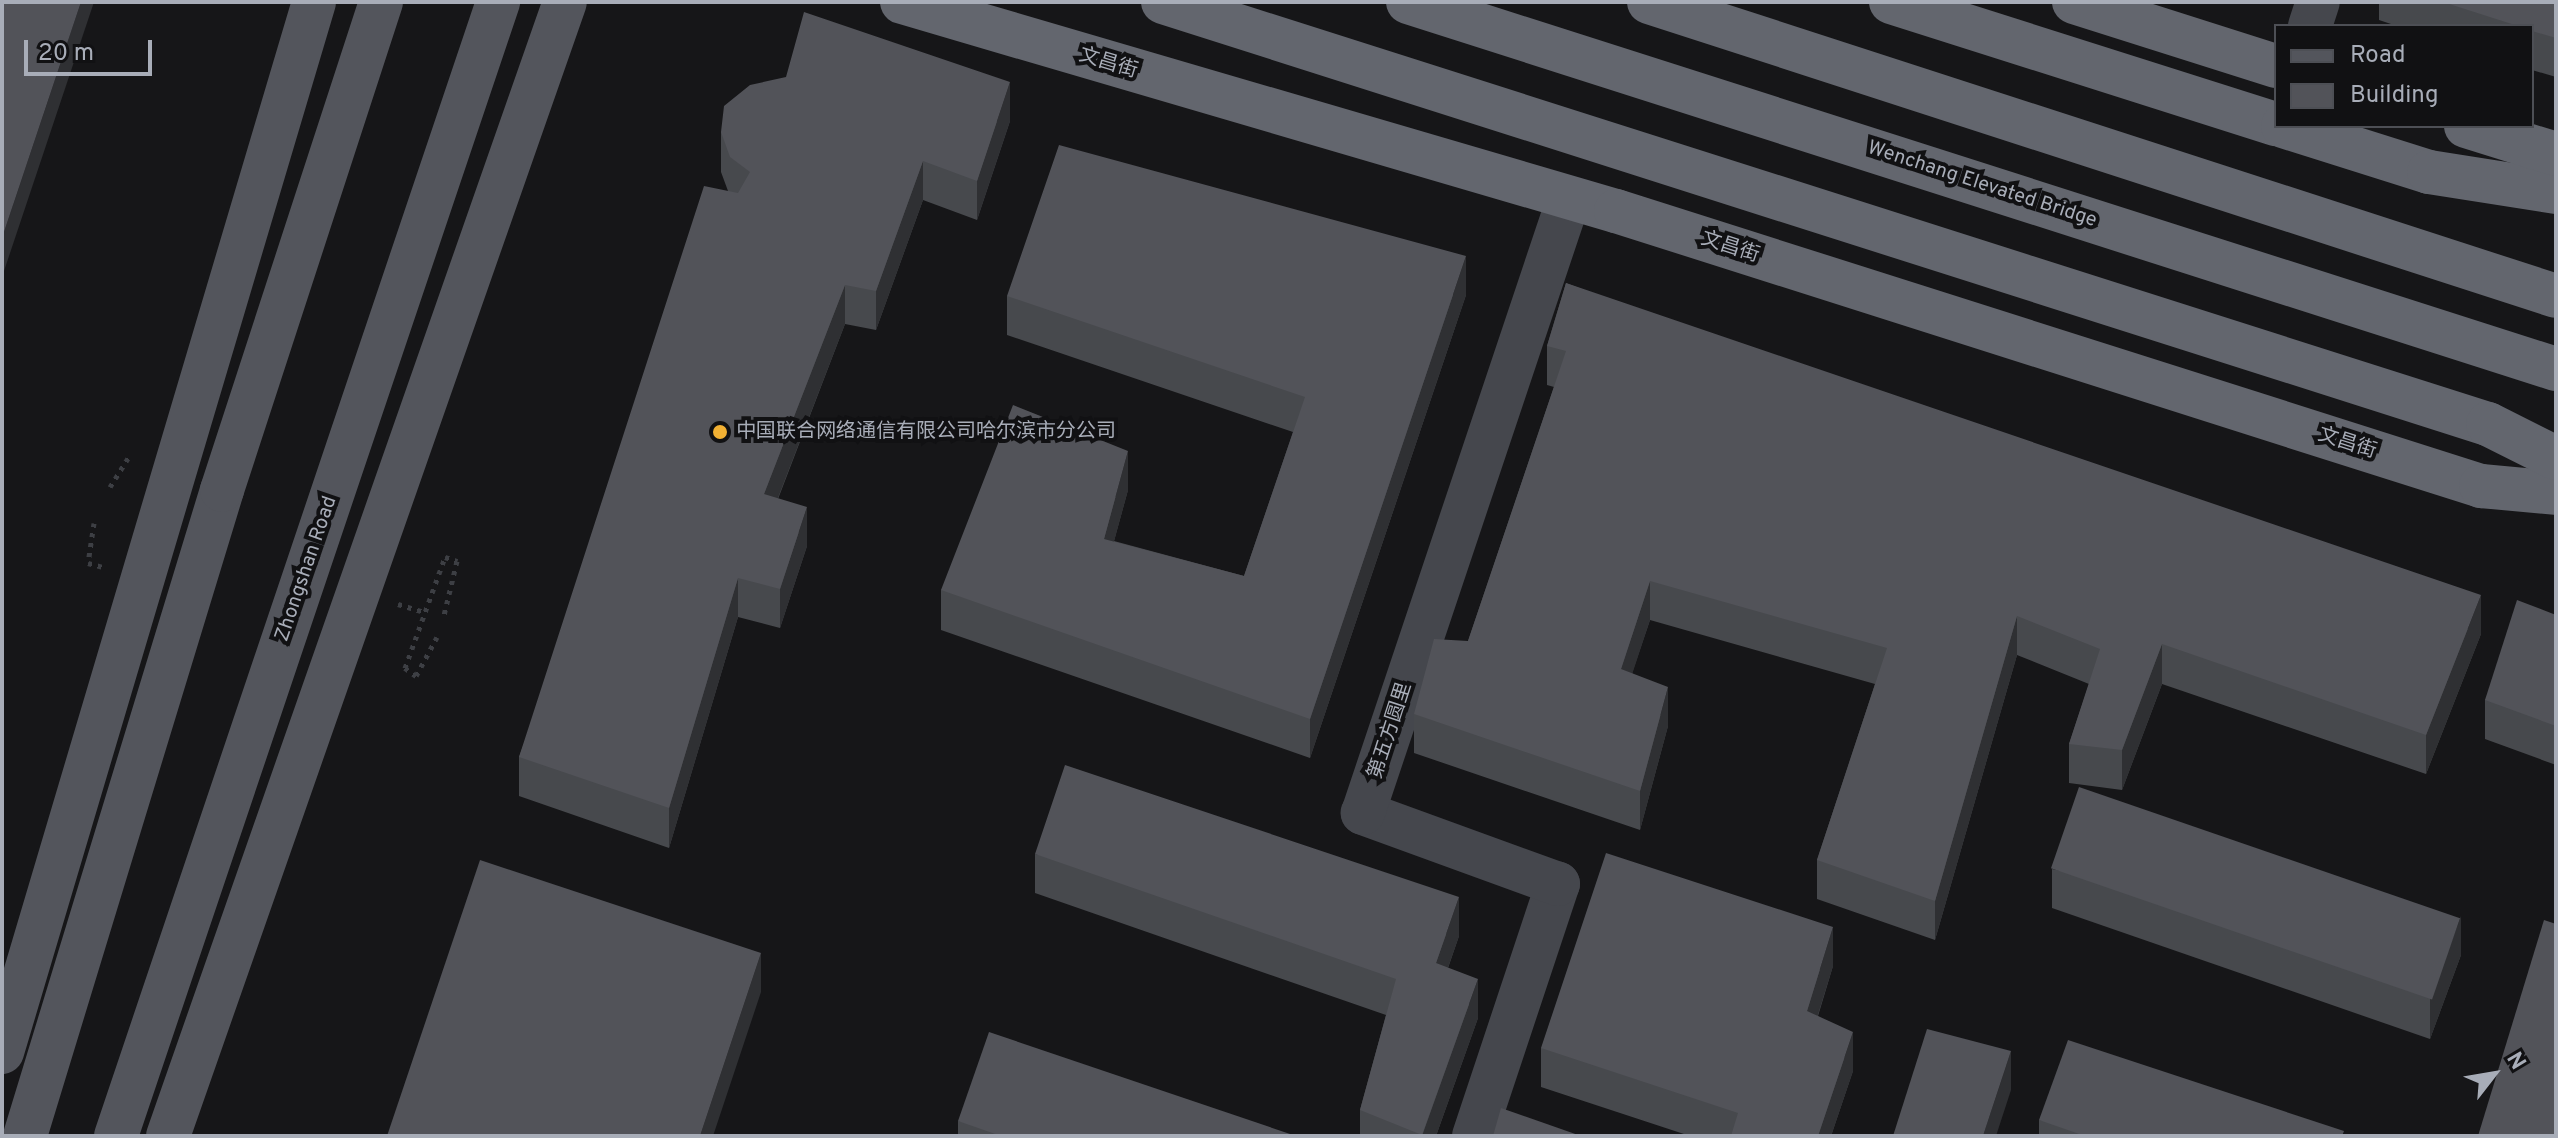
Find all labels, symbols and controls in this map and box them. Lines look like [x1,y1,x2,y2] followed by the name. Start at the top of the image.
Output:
[28,24,156,74] scale bar
[2274,24,2534,128] legend
[38,39,94,69] text: 20 m
[2350,41,2406,71] text: Road
[1076,44,1140,84] street label: 文昌街
[2350,81,2439,111] text: Building
[1864,137,2100,233] street label: Wenchang Elevated Bridge
[1698,227,1762,269] street label: 文昌街
[736,420,1116,444] place label: 中国联合网络通信有限公司哈尔滨市分公司
[711,423,729,441] marker: 中国联合网络通信有限公司哈尔滨市分公司
[2315,423,2379,465] street label: 文昌街
[271,493,343,645] street label: Zhongshan Road
[1364,680,1418,782] street label: 第五方圆里
[2454,1034,2534,1114] north arrow
[2499,1048,2531,1075] text: N

